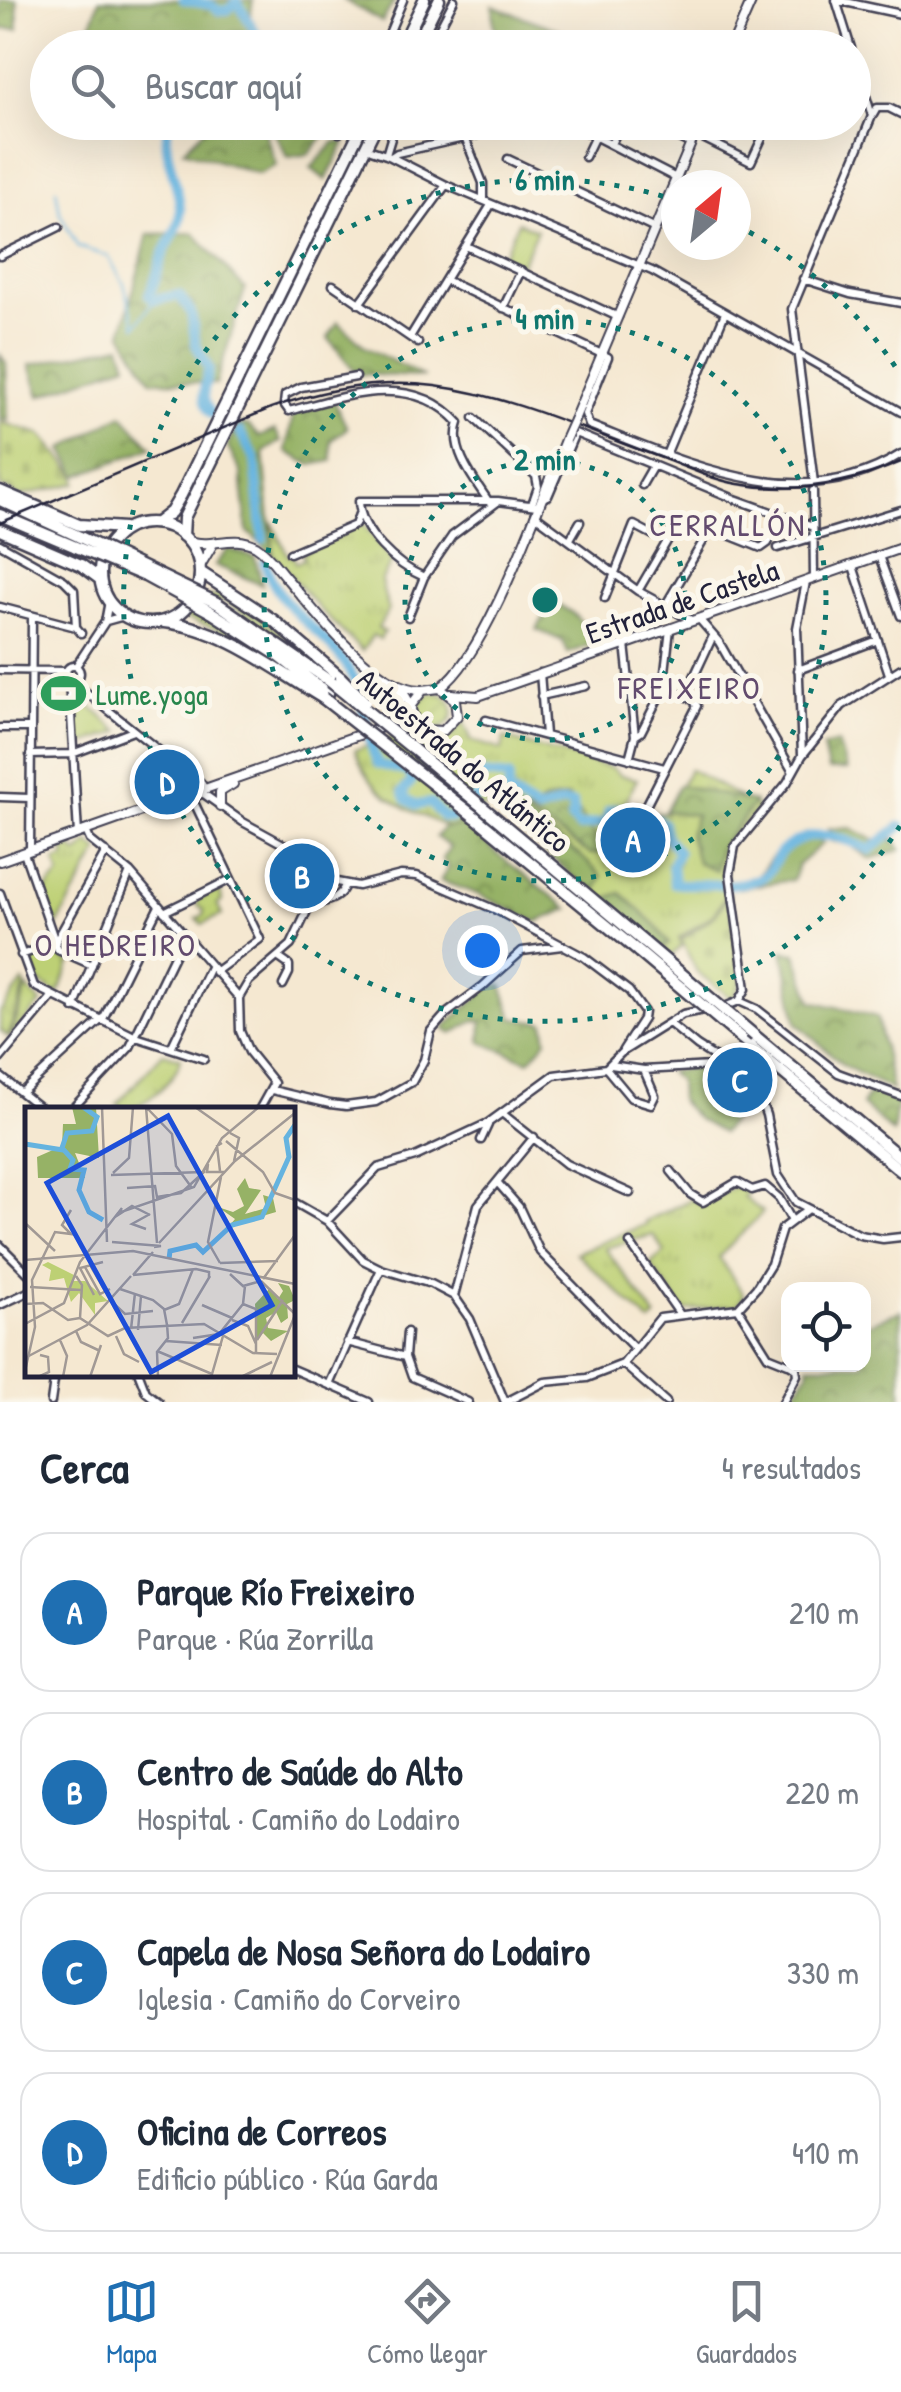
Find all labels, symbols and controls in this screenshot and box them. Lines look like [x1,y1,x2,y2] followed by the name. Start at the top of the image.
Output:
[30,30,871,140] search box
[65,58,120,113] icon: search
[145,59,303,111] text: Buscar aquí
[515,159,575,199] text: 6 min
[661,170,751,260] north arrow
[516,298,574,338] text: 4 min
[514,439,576,479] text: 2 min
[649,503,807,546] district label: CERRALLÓN
[580,549,784,653] street label: Estrada de Castela
[527,582,563,618] centre of rings
[349,659,579,861] street label: Autoestrada do Atlántico
[617,666,762,709] district label: FREIXEIRO
[39,670,87,718] sports icon: Lume.yoga
[96,674,208,714] place label: Lume.yoga
[134,744,200,820] pin: D
[600,802,666,878] pin: A
[270,838,334,914] pin: B
[35,923,197,966] district label: O HEDREIRO
[457,925,508,976] your location
[708,1042,772,1118] pin: C
[25,1107,295,1377] inset map
[781,1282,871,1372] map controls
[781,1282,871,1372] button: locate
[40,1439,129,1496] text: Cerca
[722,1446,861,1489] text: 4 resultados
[137,1565,414,1617] text: Parque Río Freixeiro
[67,1591,82,1634] text: A
[789,1591,859,1634] text: 210 m
[137,1617,373,1660] text: Parque · Rúa Zorrilla
[137,1745,463,1797] text: Centro de Saúde do Alto
[66,1771,83,1814] text: B
[786,1771,859,1814] text: 220 m
[137,1797,460,1840] text: Hospital · Camiño do Lodairo
[137,1925,590,1977] text: Capela de Nosa Señora do Lodairo
[66,1951,83,1994] text: C
[787,1951,859,1994] text: 330 m
[137,1977,460,2020] text: Iglesia · Camiño do Corveiro
[137,2105,387,2157] text: Oficina de Correos
[67,2131,82,2174] text: D
[792,2131,859,2174] text: 410 m
[137,2157,438,2200] text: Edificio público · Rúa Garda
[104,2274,159,2372] tab: Mapa
[367,2274,488,2372] tab: Cómo llegar
[696,2274,797,2372] tab: Guardados

